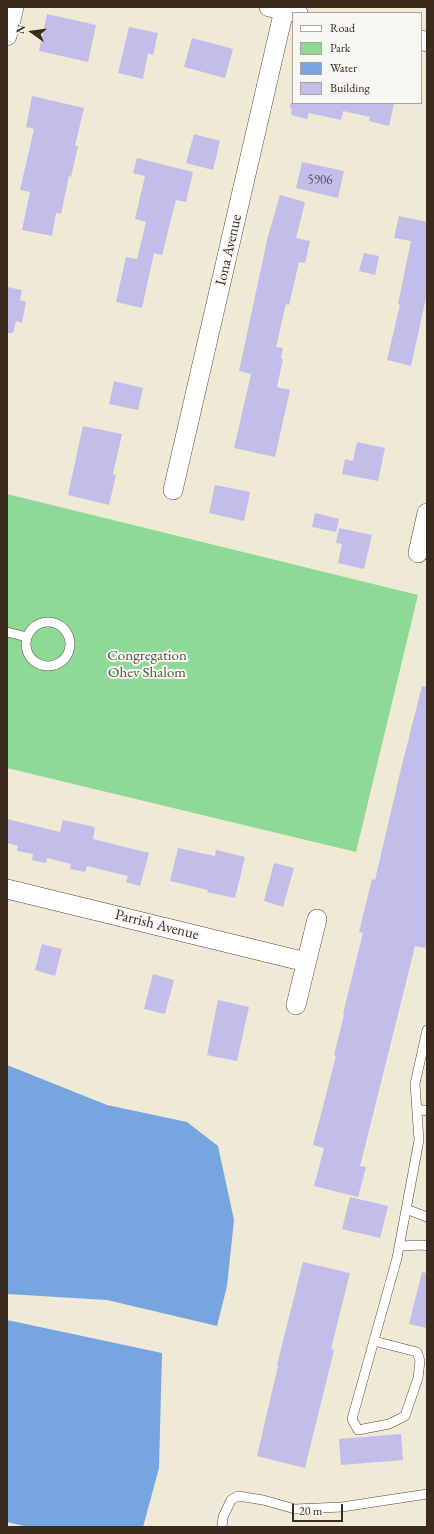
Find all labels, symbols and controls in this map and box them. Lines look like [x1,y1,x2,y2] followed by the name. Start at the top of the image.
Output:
[12,12,52,52] north arrow
[292,12,422,104] legend
[330,20,355,36] text: Road
[12,23,28,35] text: N
[330,40,350,56] text: Park
[330,60,357,76] text: Water
[330,80,370,96] text: Building
[308,172,332,188] house number: 5906
[212,213,246,287] street label: Iona Avenue
[107,647,187,682] park label: Congregation Ohev Shalom
[113,906,201,944] street label: Parrish Avenue
[294,1496,345,1522] scale bar
[299,1503,322,1519] text: 20 m

